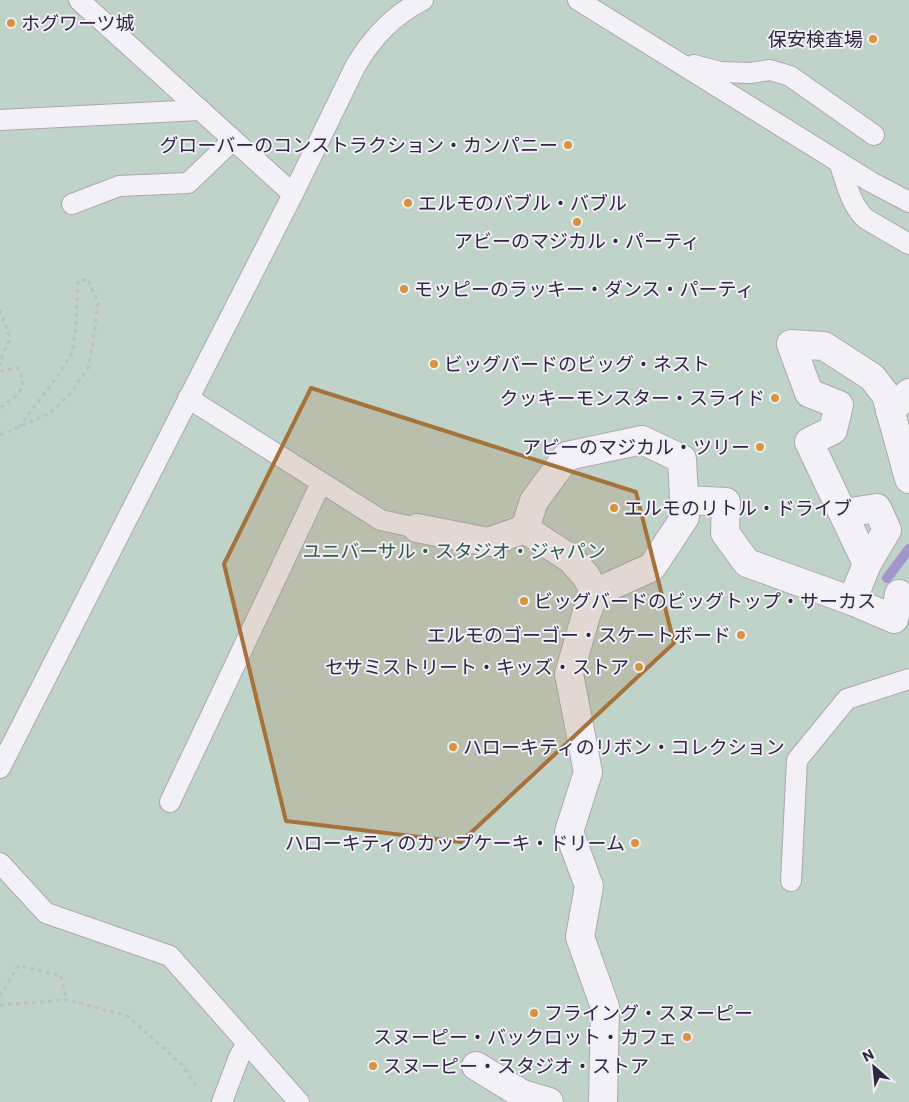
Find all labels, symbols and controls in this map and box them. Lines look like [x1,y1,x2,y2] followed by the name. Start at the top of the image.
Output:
[21,11,135,34] place label: ホグワーツ城
[5,17,17,29] marker: ホグワーツ城
[768,27,863,50] place label: 保安検査場
[867,33,879,45] marker: 保安検査場
[160,133,558,156] place label: グローバーのコンストラクション・カンパニー
[562,139,574,151] marker: グローバーのコンストラクション・カンパニー
[418,191,627,214] place label: エルモのバブル・バブル
[402,197,414,209] marker: エルモのバブル・バブル
[571,216,583,228] marker: アビーのマジカル・パーティ
[454,229,700,252] place label: アビーのマジカル・パーティ
[414,277,754,300] place label: モッピーのラッキー・ダンス・パーティ
[398,283,410,295] marker: モッピーのラッキー・ダンス・パーティ
[444,352,710,375] place label: ビッグバードのビッグ・ネスト
[428,358,440,370] marker: ビッグバードのビッグ・ネスト
[499,386,765,409] place label: クッキーモンスター・スライド
[769,392,781,404] marker: クッキーモンスター・スライド
[522,435,750,458] place label: アビーのマジカル・ツリー
[754,441,766,453] marker: アビーのマジカル・ツリー
[624,496,852,519] place label: エルモのリトル・ドライブ
[608,502,620,514] marker: エルモのリトル・ドライブ
[302,539,606,562] park label: ユニバーサル・スタジオ・ジャパン
[534,589,876,612] place label: ビッグバードのビッグトップ・サーカス
[518,595,530,607] marker: ビッグバードのビッグトップ・サーカス
[427,623,731,646] place label: エルモのゴーゴー・スケートボード
[735,629,747,641] marker: エルモのゴーゴー・スケートボード
[325,655,629,678] place label: セサミストリート・キッズ・ストア
[633,661,645,673] marker: セサミストリート・キッズ・ストア
[463,735,785,758] place label: ハローキティのリボン・コレクション
[447,741,459,753] marker: ハローキティのリボン・コレクション
[285,831,625,854] place label: ハローキティのカップケーキ・ドリーム
[629,837,641,849] marker: ハローキティのカップケーキ・ドリーム
[544,1001,753,1024] place label: フライング・スヌーピー
[528,1007,540,1019] marker: フライング・スヌーピー
[373,1025,677,1048] place label: スヌーピー・バックロット・カフェ
[681,1031,693,1043] marker: スヌーピー・バックロット・カフェ
[849,1042,899,1092] north arrow
[859,1045,876,1065] text: N
[383,1054,649,1077] place label: スヌーピー・スタジオ・ストア
[367,1060,379,1072] marker: スヌーピー・スタジオ・ストア

